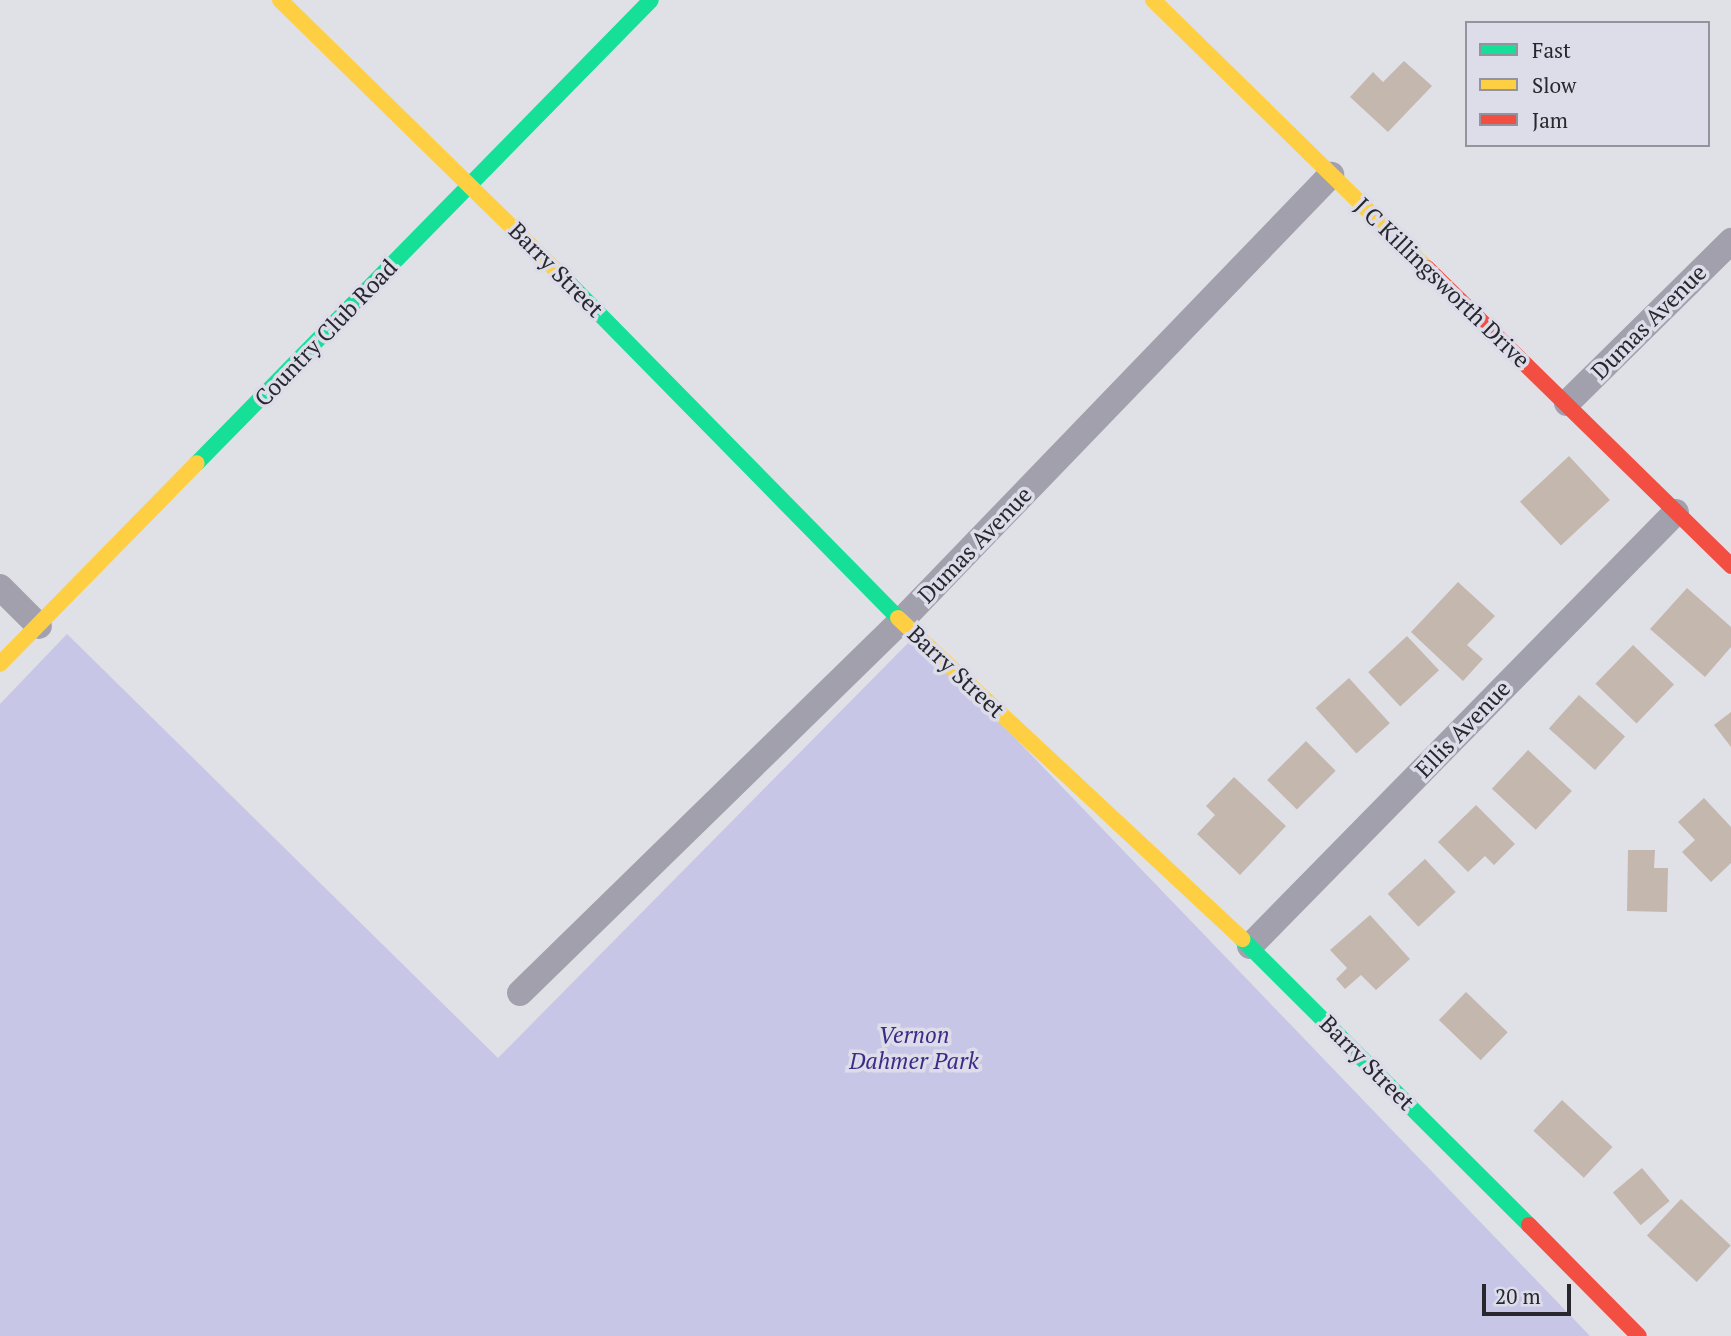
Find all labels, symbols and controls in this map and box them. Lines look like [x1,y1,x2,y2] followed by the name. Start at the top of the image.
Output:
[1465,21,1710,147] legend
[1532,36,1571,64] text: Fast
[1532,71,1576,99] text: Slow
[1532,106,1568,134] text: Jam
[1349,192,1535,374] street label: J C Killingsworth Drive
[503,217,609,323] street label: Barry Street
[249,254,403,412] street label: Country Club Road
[1586,259,1712,385] street label: Dumas Avenue
[912,481,1038,609] street label: Dumas Avenue
[902,620,1010,724] street label: Barry Street
[1410,674,1516,784] street label: Ellis Avenue
[1314,1010,1420,1116] street label: Barry Street
[849,1021,979,1075] park label: Vernon Dahmer Park
[1486,1270,1575,1314] scale bar
[1495,1282,1541,1310] text: 20 m

